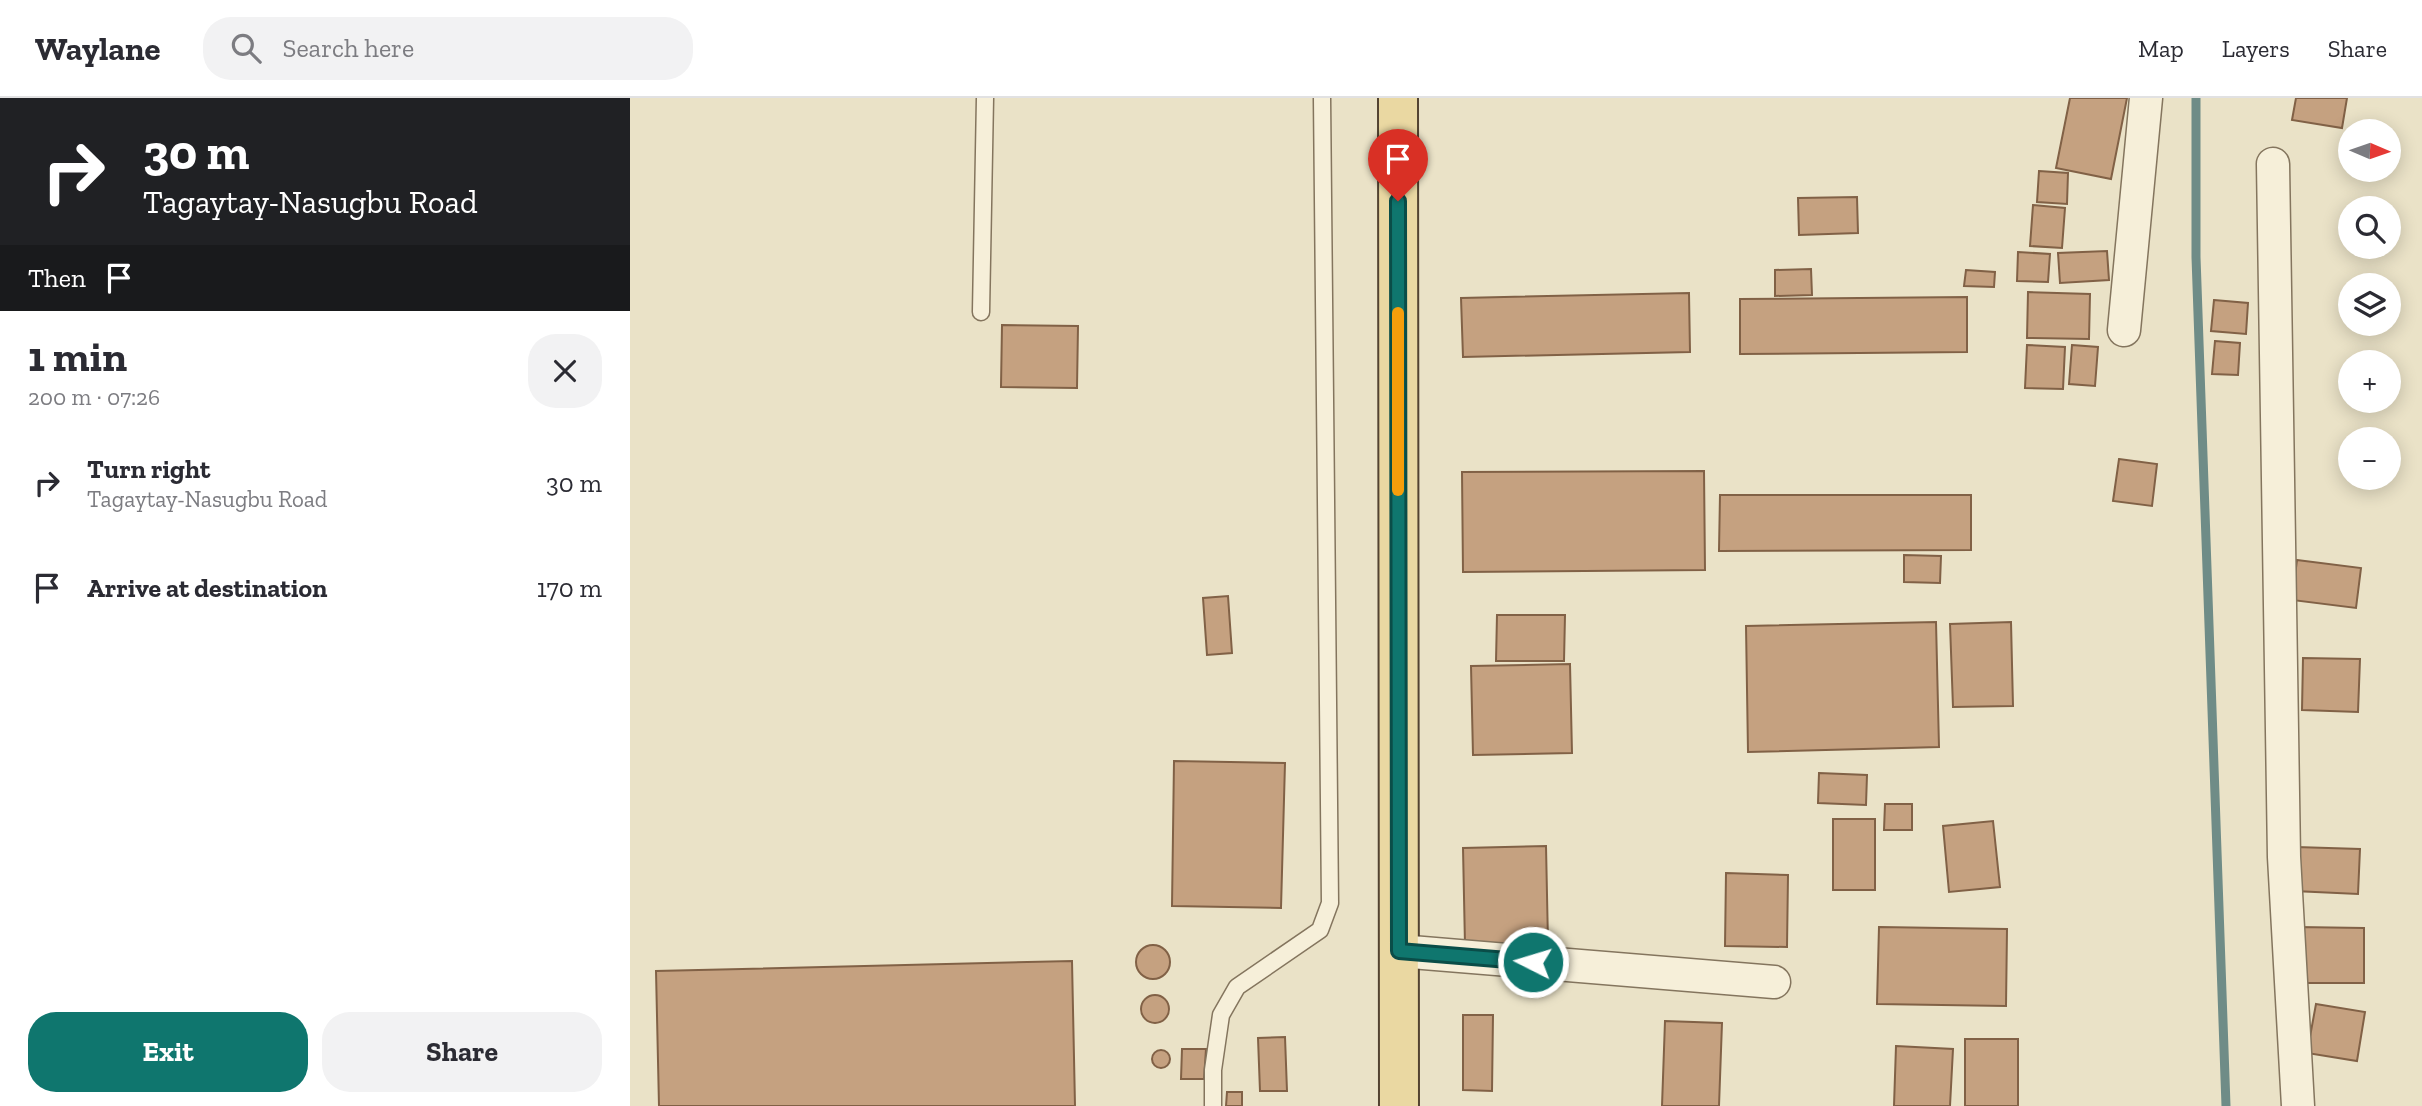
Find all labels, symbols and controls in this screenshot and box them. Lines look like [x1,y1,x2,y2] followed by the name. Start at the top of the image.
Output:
[203,17,693,80] search box
[35,29,161,68] text: Waylane
[227,29,265,67] icon: search
[283,32,414,64] text: Search here
[2138,34,2184,63] text: Map
[2222,34,2290,63] text: Layers
[2328,34,2387,63] text: Share
[2338,119,2401,182] north arrow
[2338,119,2401,490] map controls
[143,123,249,182] text: 30 m
[28,126,119,217] icon: right
[1368,129,1428,201] pin
[1379,140,1417,178] icon: arrive
[143,183,478,221] text: Tagaytay-Nasugbu Road
[2338,196,2401,259] button: search
[100,259,138,297] icon: arrive
[28,262,86,294] text: Then
[2338,273,2401,336] button: layers
[28,331,127,382] text: 1 min
[528,334,602,408] button: close
[2338,350,2401,413] button: +
[28,383,160,411] text: 200 m · 07:26
[2338,427,2401,490] button: −
[87,453,210,485] text: Turn right
[28,464,66,502] icon: right
[546,467,602,499] text: 30 m
[87,485,327,513] text: Tagaytay-Nasugbu Road
[28,569,66,607] icon: arrive
[87,572,327,604] text: Arrive at destination
[537,572,602,604] text: 170 m
[1496,925,1570,999] position arrow
[28,1012,308,1092] button: Exit
[322,1012,602,1092] button: Share

